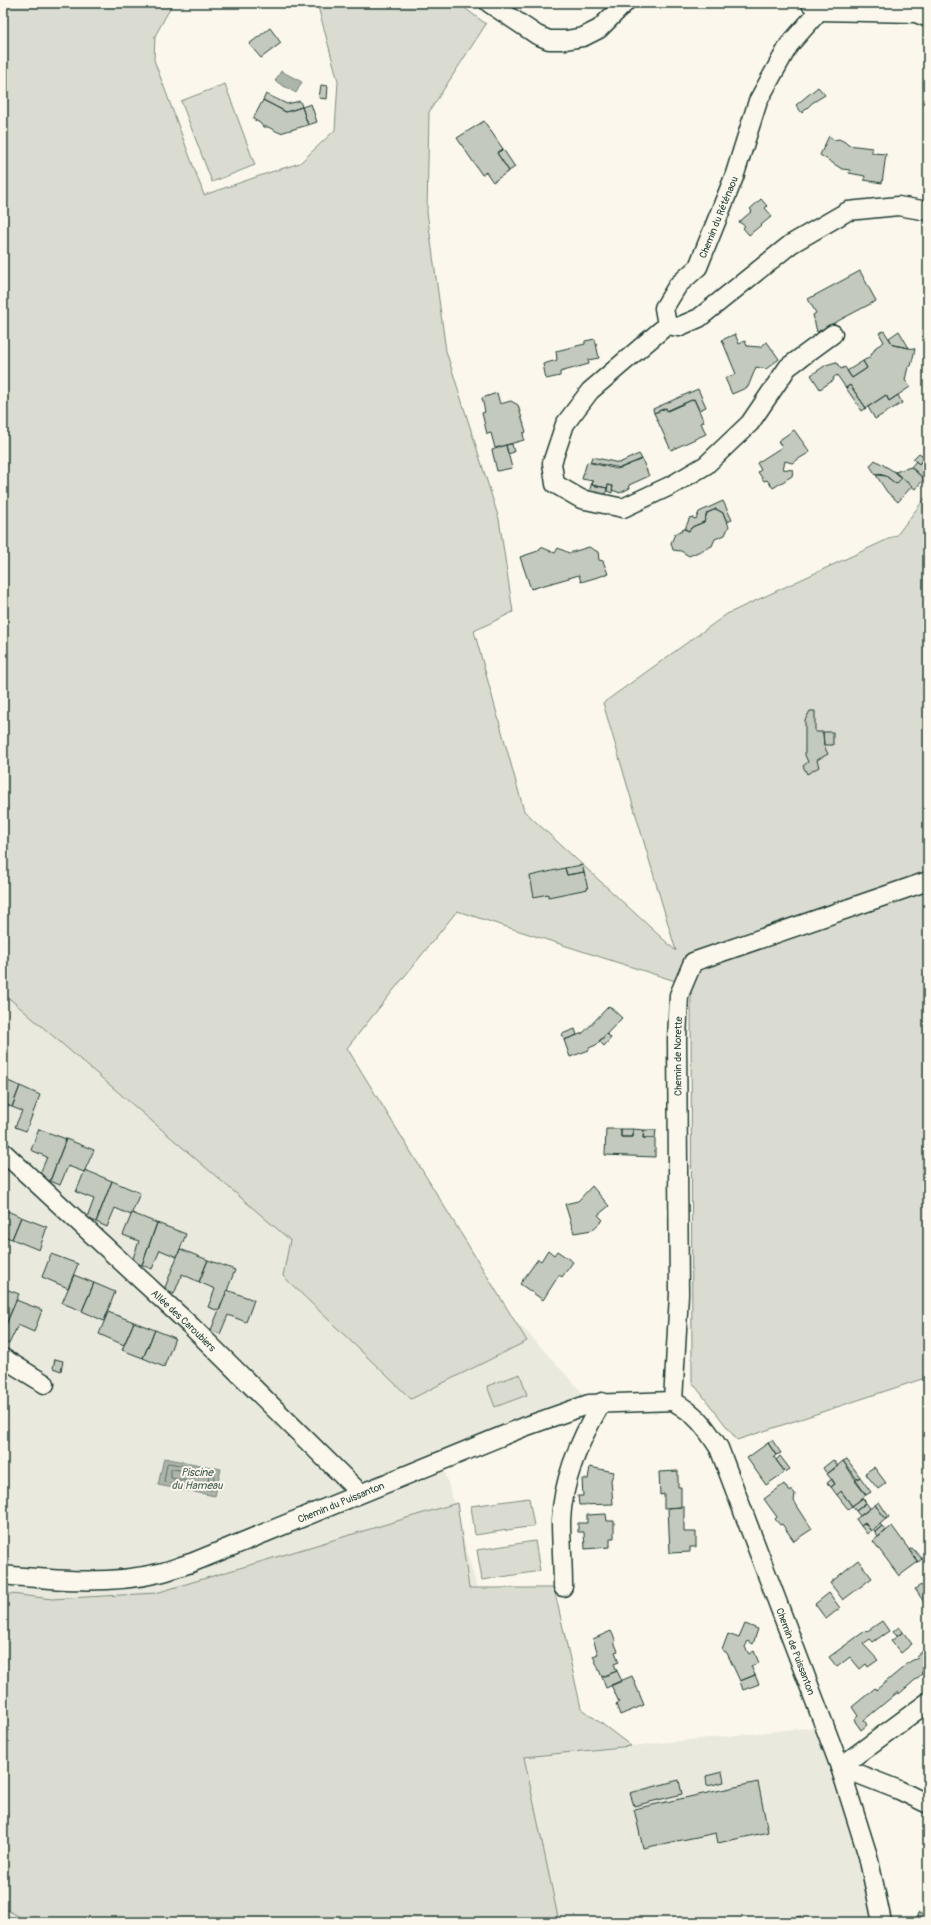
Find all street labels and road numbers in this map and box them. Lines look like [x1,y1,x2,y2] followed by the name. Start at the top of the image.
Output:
[697,175,741,260] street label: Chemin du Réténaou
[672,1016,685,1096] street label: Chemin de Norette
[148,1287,218,1355] street label: Allée des Caroubiers
[296,1480,386,1526] street label: Chemin du Puissanton
[773,1606,817,1697] street label: Chemin de Puissanton

